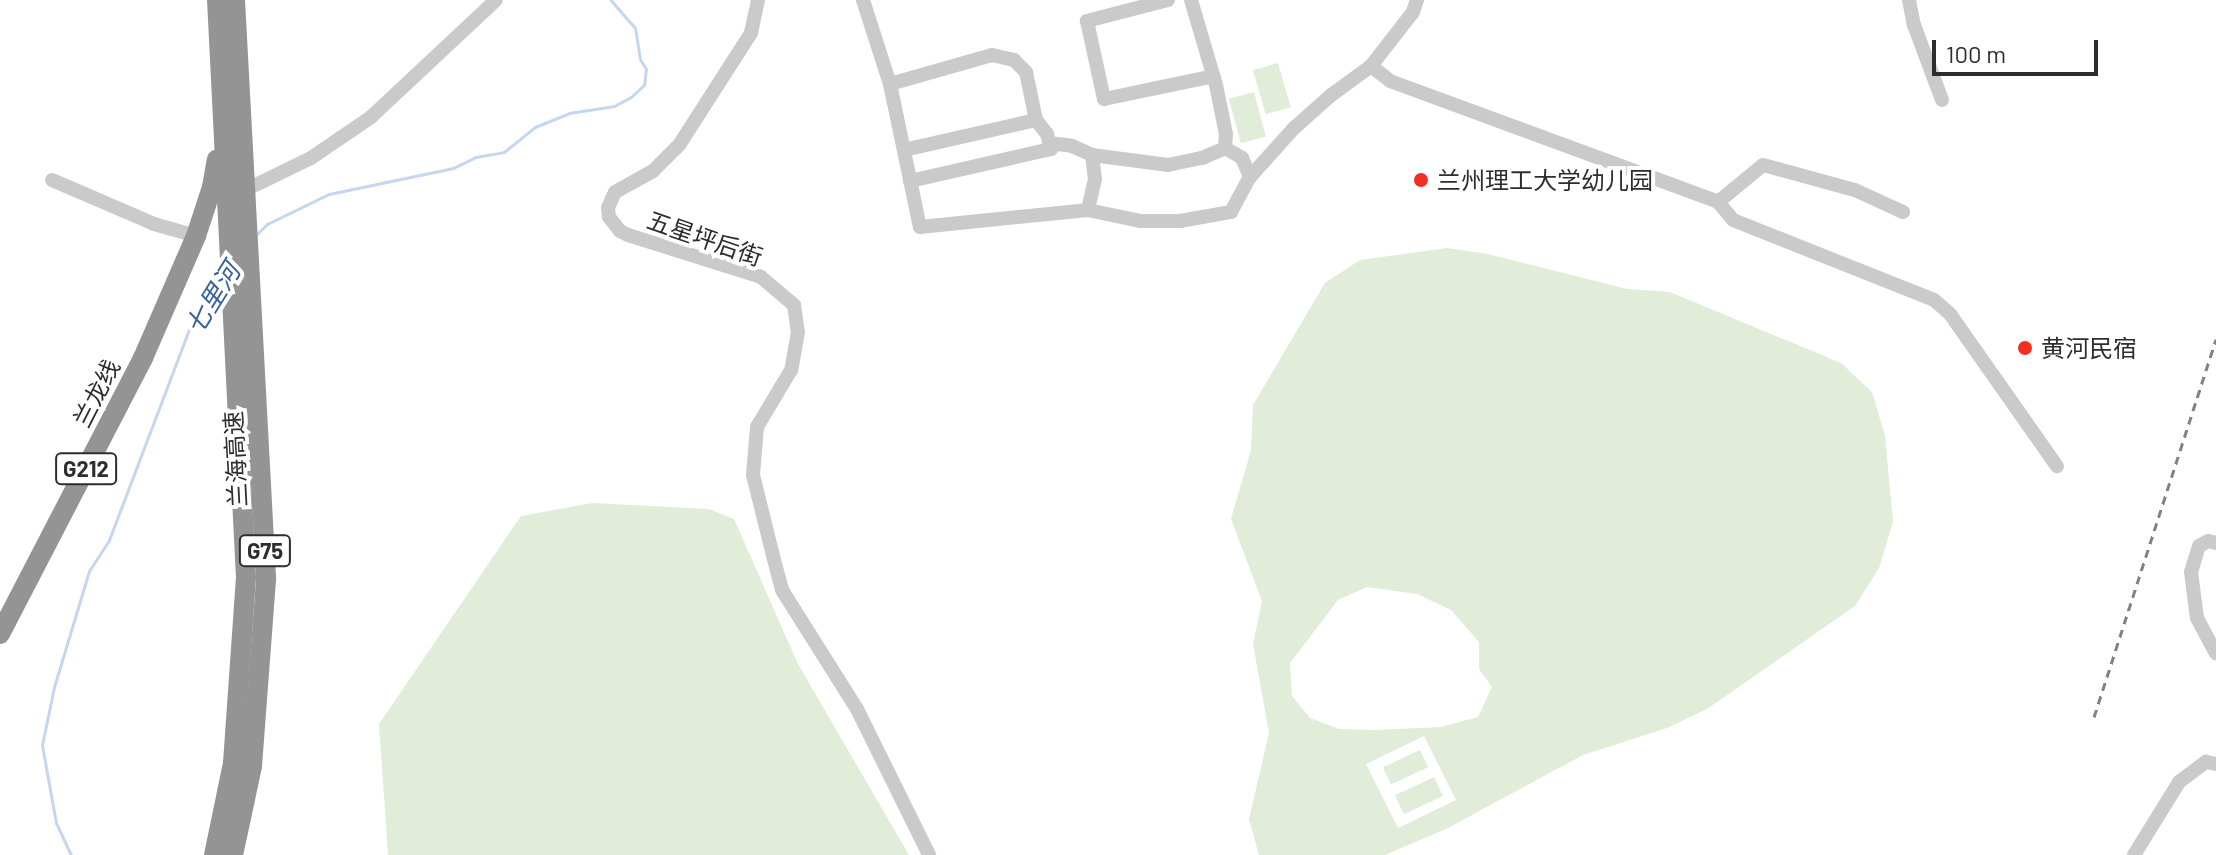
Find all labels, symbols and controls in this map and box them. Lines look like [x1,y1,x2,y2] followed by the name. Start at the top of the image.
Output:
[1936,24,2102,74] scale bar
[1946,39,2006,68] text: 100 m
[1437,166,1653,194] place label: 兰州理工大学幼儿园
[1412,171,1430,189] marker: 兰州理工大学幼儿园
[644,205,766,271] street label: 五星坪后街
[178,257,246,339] water label: 七里河
[2041,334,2137,362] place label: 黄河民宿
[2016,339,2034,357] marker: 黄河民宿
[67,354,125,432] street label: 兰龙线
[218,410,252,508] street label: 兰海高速
[54,451,118,487] road number: G212
[237,533,293,569] road number: G75

